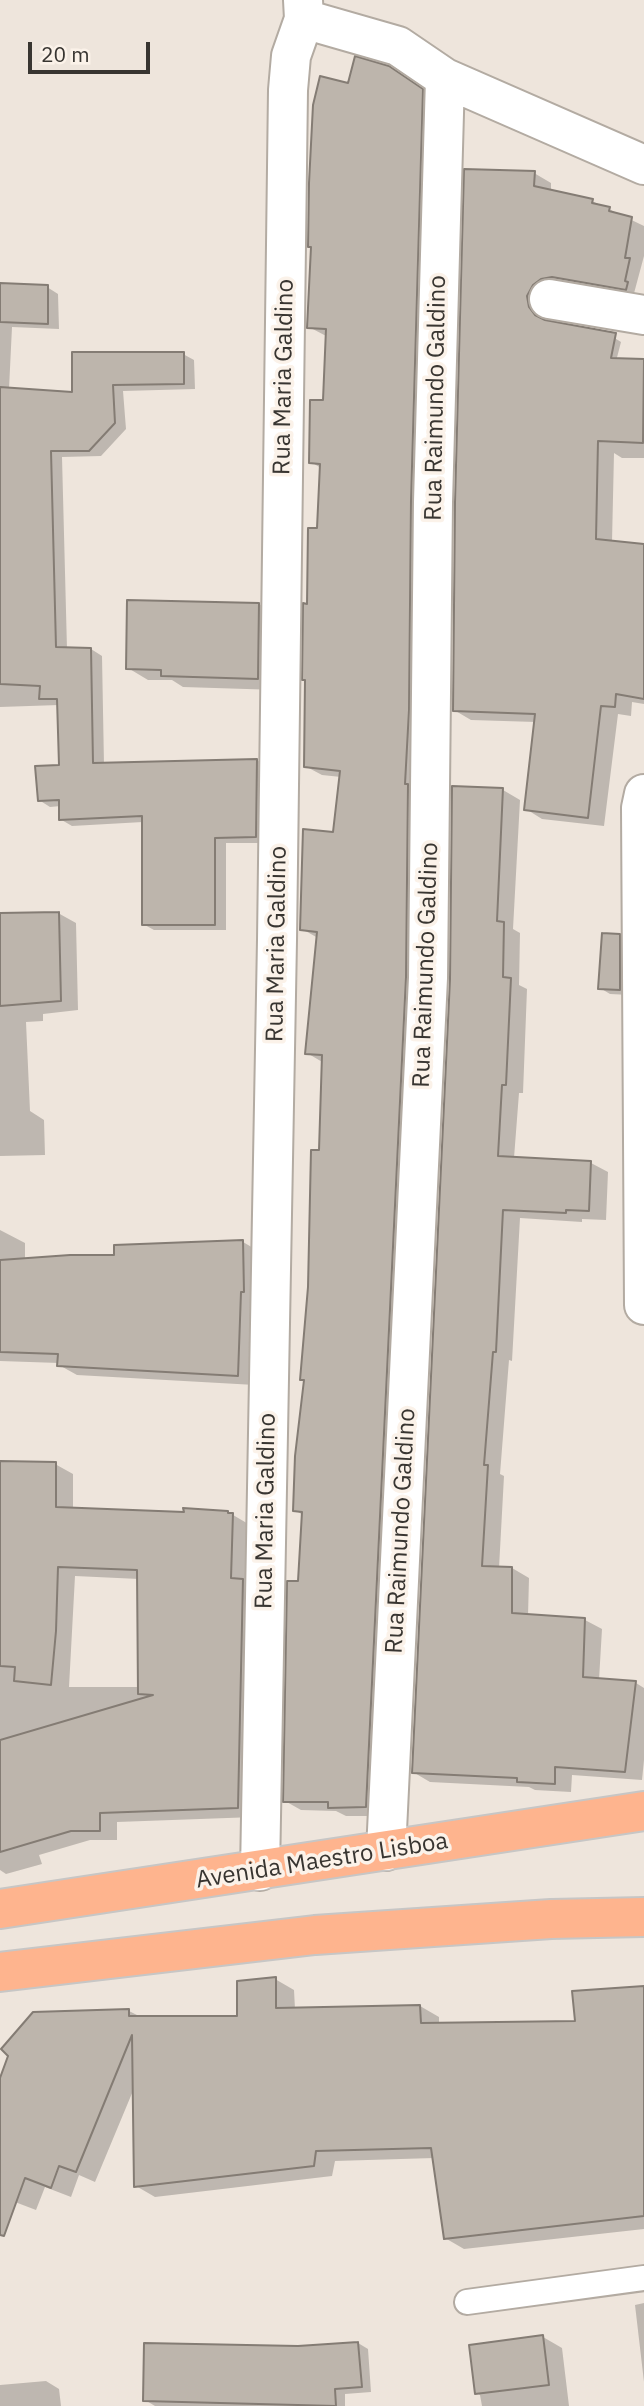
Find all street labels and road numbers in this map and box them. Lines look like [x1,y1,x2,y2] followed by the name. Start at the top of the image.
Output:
[419,275,453,521] street label: Rua Raimundo Galdino
[268,279,300,475] street label: Rua Maria Galdino
[407,842,445,1088] street label: Rua Raimundo Galdino
[261,846,293,1042] street label: Rua Maria Galdino
[380,1408,422,1654] street label: Rua Raimundo Galdino
[250,1413,282,1609] street label: Rua Maria Galdino
[194,1827,450,1895] street label: Avenida Maestro Lisboa

